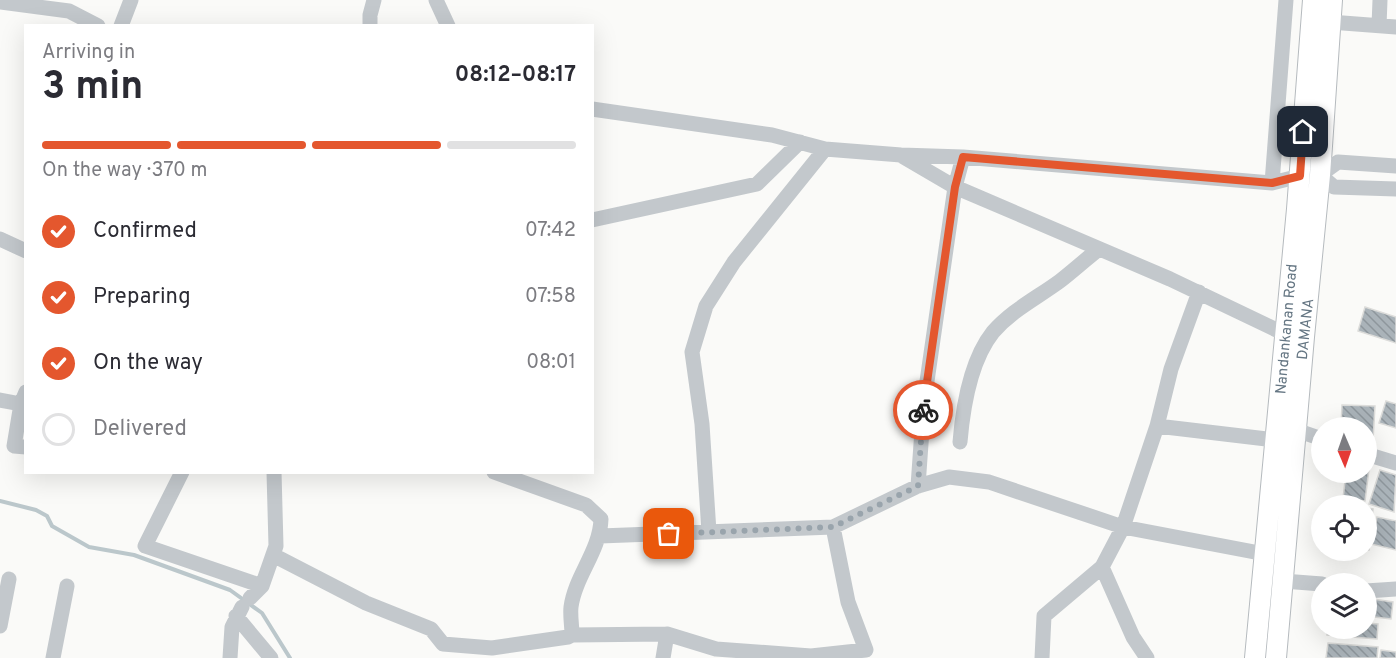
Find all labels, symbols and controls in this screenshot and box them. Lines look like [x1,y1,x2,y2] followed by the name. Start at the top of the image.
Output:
[42,40,135,66] text: Arriving in
[455,62,576,89] text: 08:12–08:17
[42,64,143,113] text: 3 min
[1277,106,1328,157] pin
[1286,115,1319,148] icon: home
[42,158,208,184] text: On the way · 370 m
[42,215,75,248] icon: check
[93,218,197,245] text: Confirmed
[525,218,576,244] text: 07:42
[1272,263,1303,395] street label: Nandankanan Road
[42,281,75,314] icon: check
[93,284,191,311] text: Preparing
[525,284,576,310] text: 07:58
[1294,298,1319,361] street label: DAMANA
[42,347,75,380] icon: check
[93,350,203,377] text: On the way
[526,350,576,376] text: 08:01
[893,380,953,440] courier
[907,394,940,427] icon: bike
[93,416,187,443] text: Delivered
[1311,417,1377,483] north arrow
[1311,417,1377,639] map controls
[1311,495,1377,561] button: locate
[643,508,694,559] pin
[652,517,685,550] icon: bag
[1311,573,1377,639] button: layers

